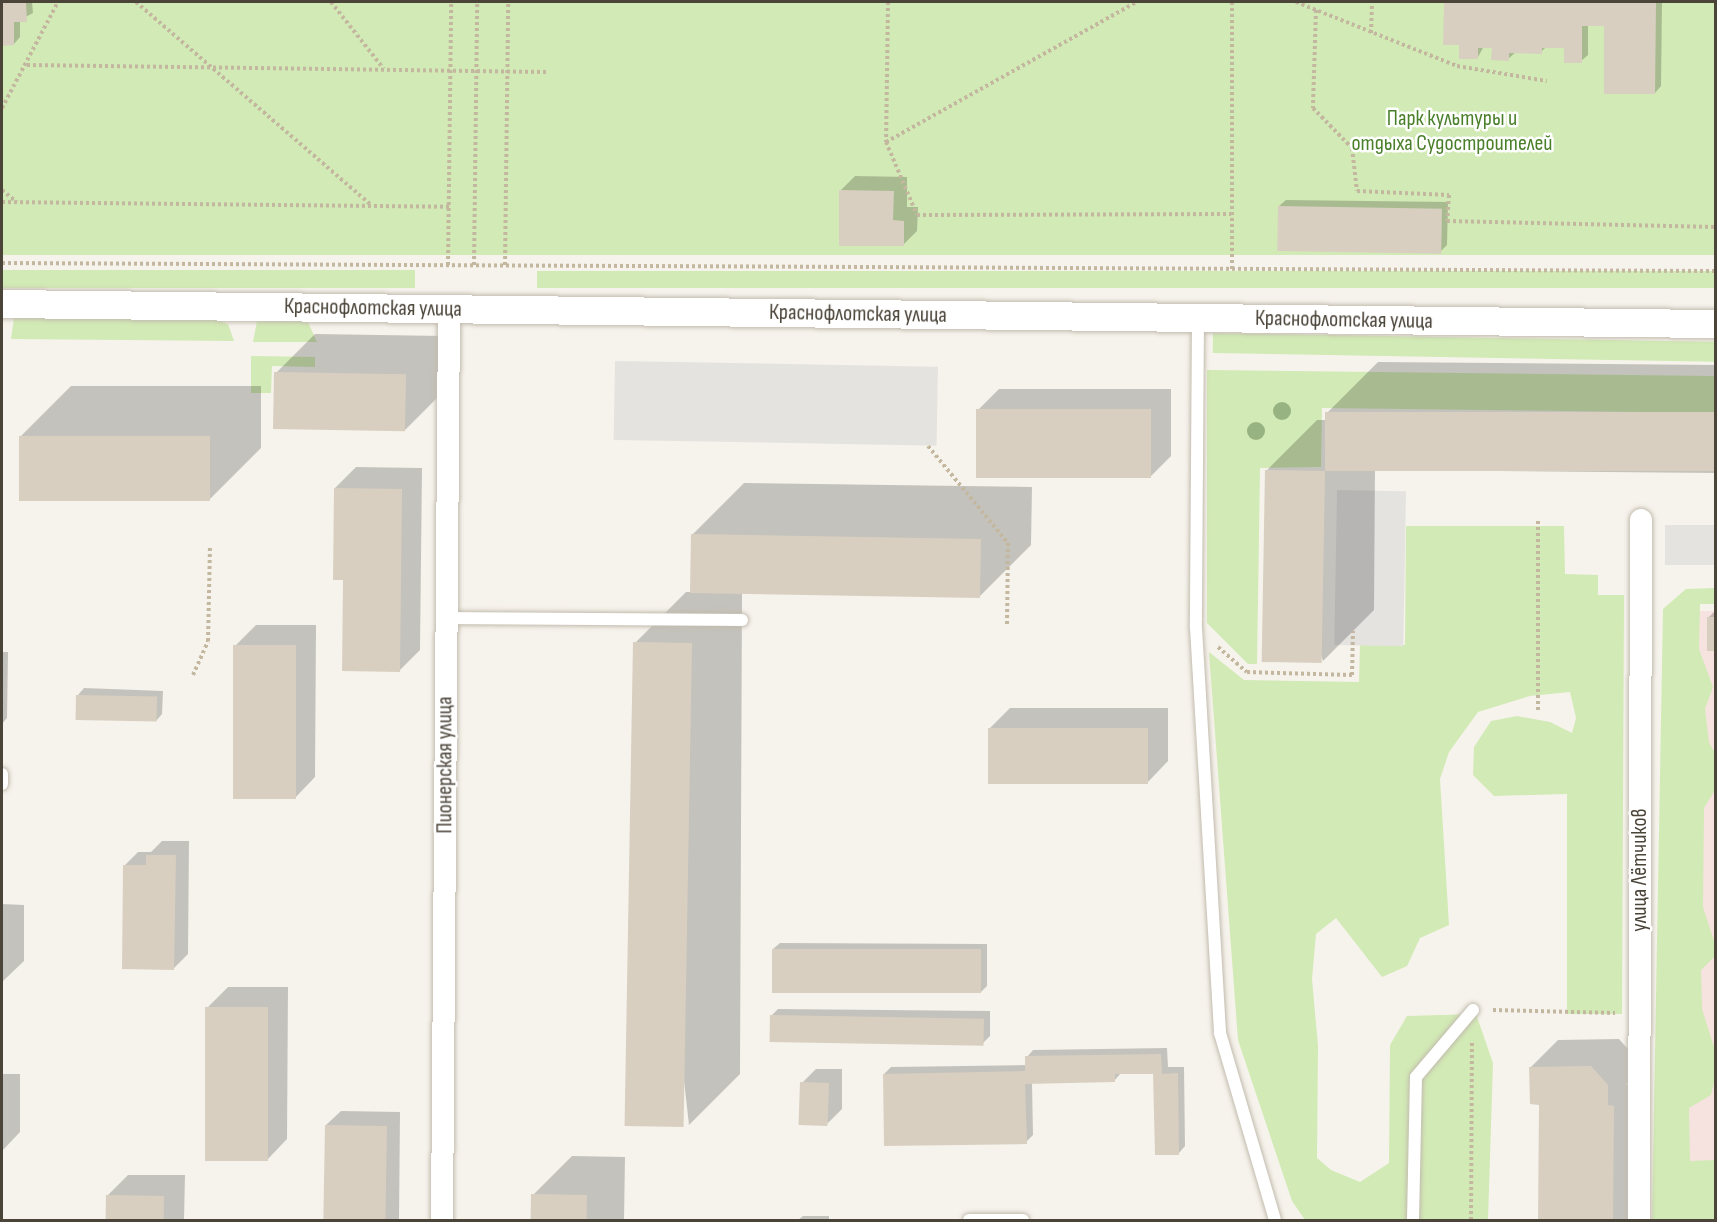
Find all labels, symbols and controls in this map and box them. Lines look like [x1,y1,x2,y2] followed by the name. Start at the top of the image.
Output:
[1351,105,1553,156] park label: Парк культуры и отдыха Судостроителей
[284,293,462,323] street label: Краснофлотская улица
[769,299,947,329] street label: Краснофлотская улица
[1255,305,1433,335] street label: Краснофлотская улица
[432,696,458,834] street label: Пионерская улица
[1627,808,1653,932] street label: улица Лётчиков

